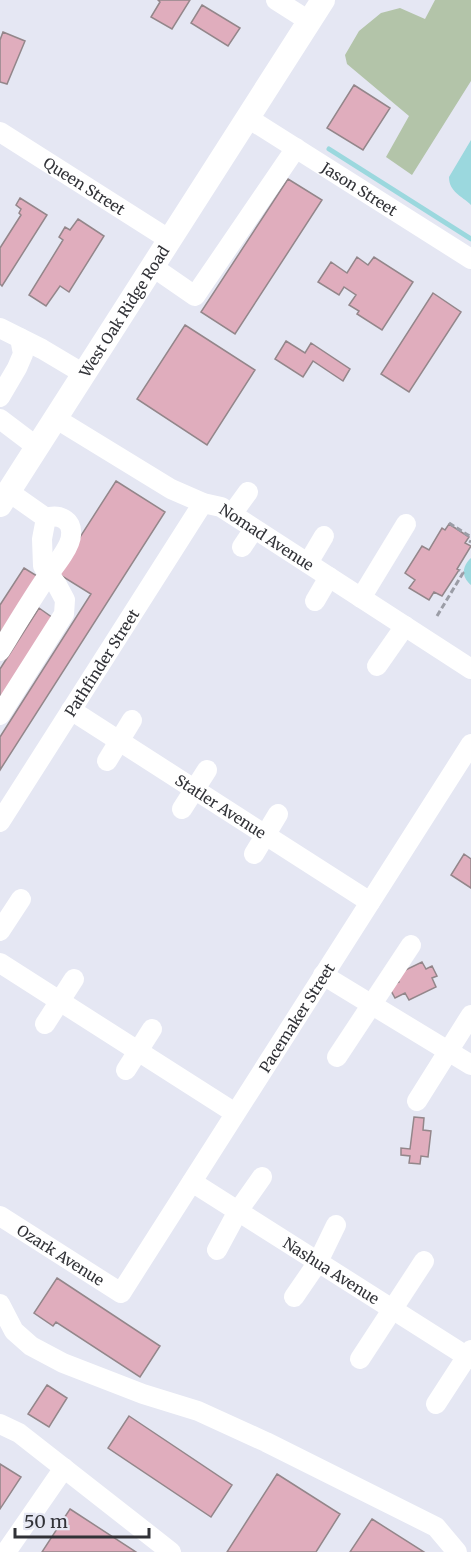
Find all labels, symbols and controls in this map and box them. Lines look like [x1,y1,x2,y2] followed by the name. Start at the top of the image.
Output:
[40,153,129,219] street label: Queen Street
[317,157,401,220] street label: Jason Street
[74,242,173,381] street label: West Oak Ridge Road
[216,499,318,574] street label: Nomad Avenue
[60,605,143,720] street label: Pathfinder Street
[172,770,270,842] street label: Statler Avenue
[255,959,339,1076] street label: Pacemaker Street
[14,1220,108,1289] street label: Ozark Avenue
[280,1233,383,1308] street label: Nashua Avenue
[15,1501,148,1539] scale bar
[24,1510,68,1533] text: 50 m

